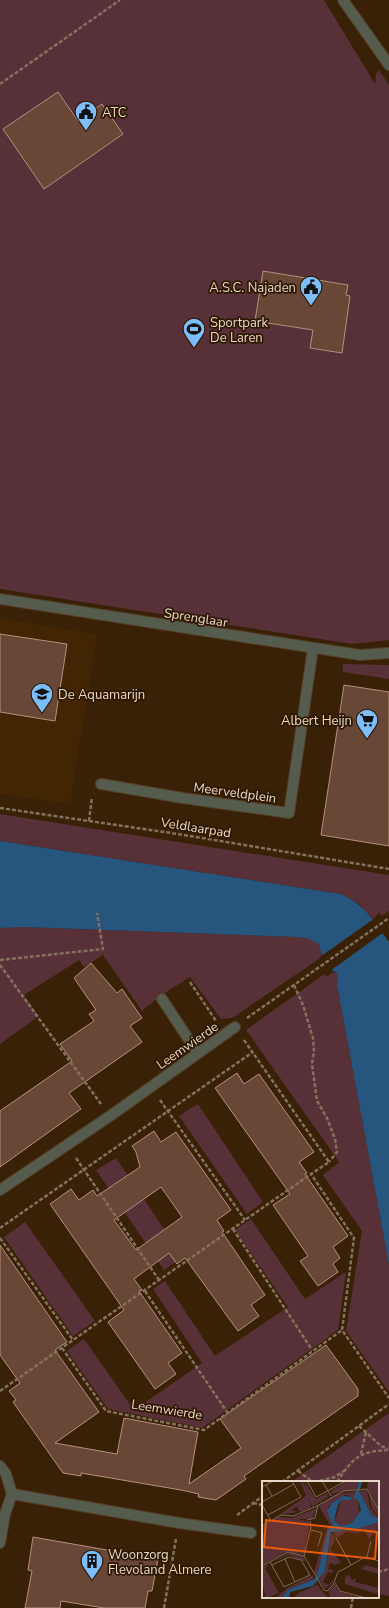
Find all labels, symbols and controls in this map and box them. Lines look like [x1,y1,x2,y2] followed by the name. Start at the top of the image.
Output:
[73,99,99,132] public building icon: ATC
[102,104,127,122] place label: ATC
[298,274,324,307] public building icon: A.S.C. Najaden
[209,279,296,297] place label: A.S.C. Najaden
[210,314,268,347] place label: Sportpark De Laren
[181,316,207,349] sports icon: Sportpark De Laren
[163,604,229,632] street label: Sprenglaar
[29,681,55,714] school or university icon: De Aquamarijn
[58,686,145,704] place label: De Aquamarijn
[354,707,380,740] supermarket icon: Albert Heijn
[281,712,352,730] place label: Albert Heijn
[192,778,277,808] street label: Meerveldplein
[158,813,232,842] street label: Veldlaarpad
[153,1018,222,1074] street label: Leemwierde
[130,1395,204,1425] street label: Leemwierde
[262,1481,379,1598] inset map
[108,1546,212,1579] place label: Woonzorg Flevoland Almere
[79,1548,105,1581] building icon: Woonzorg Flevoland Almere

